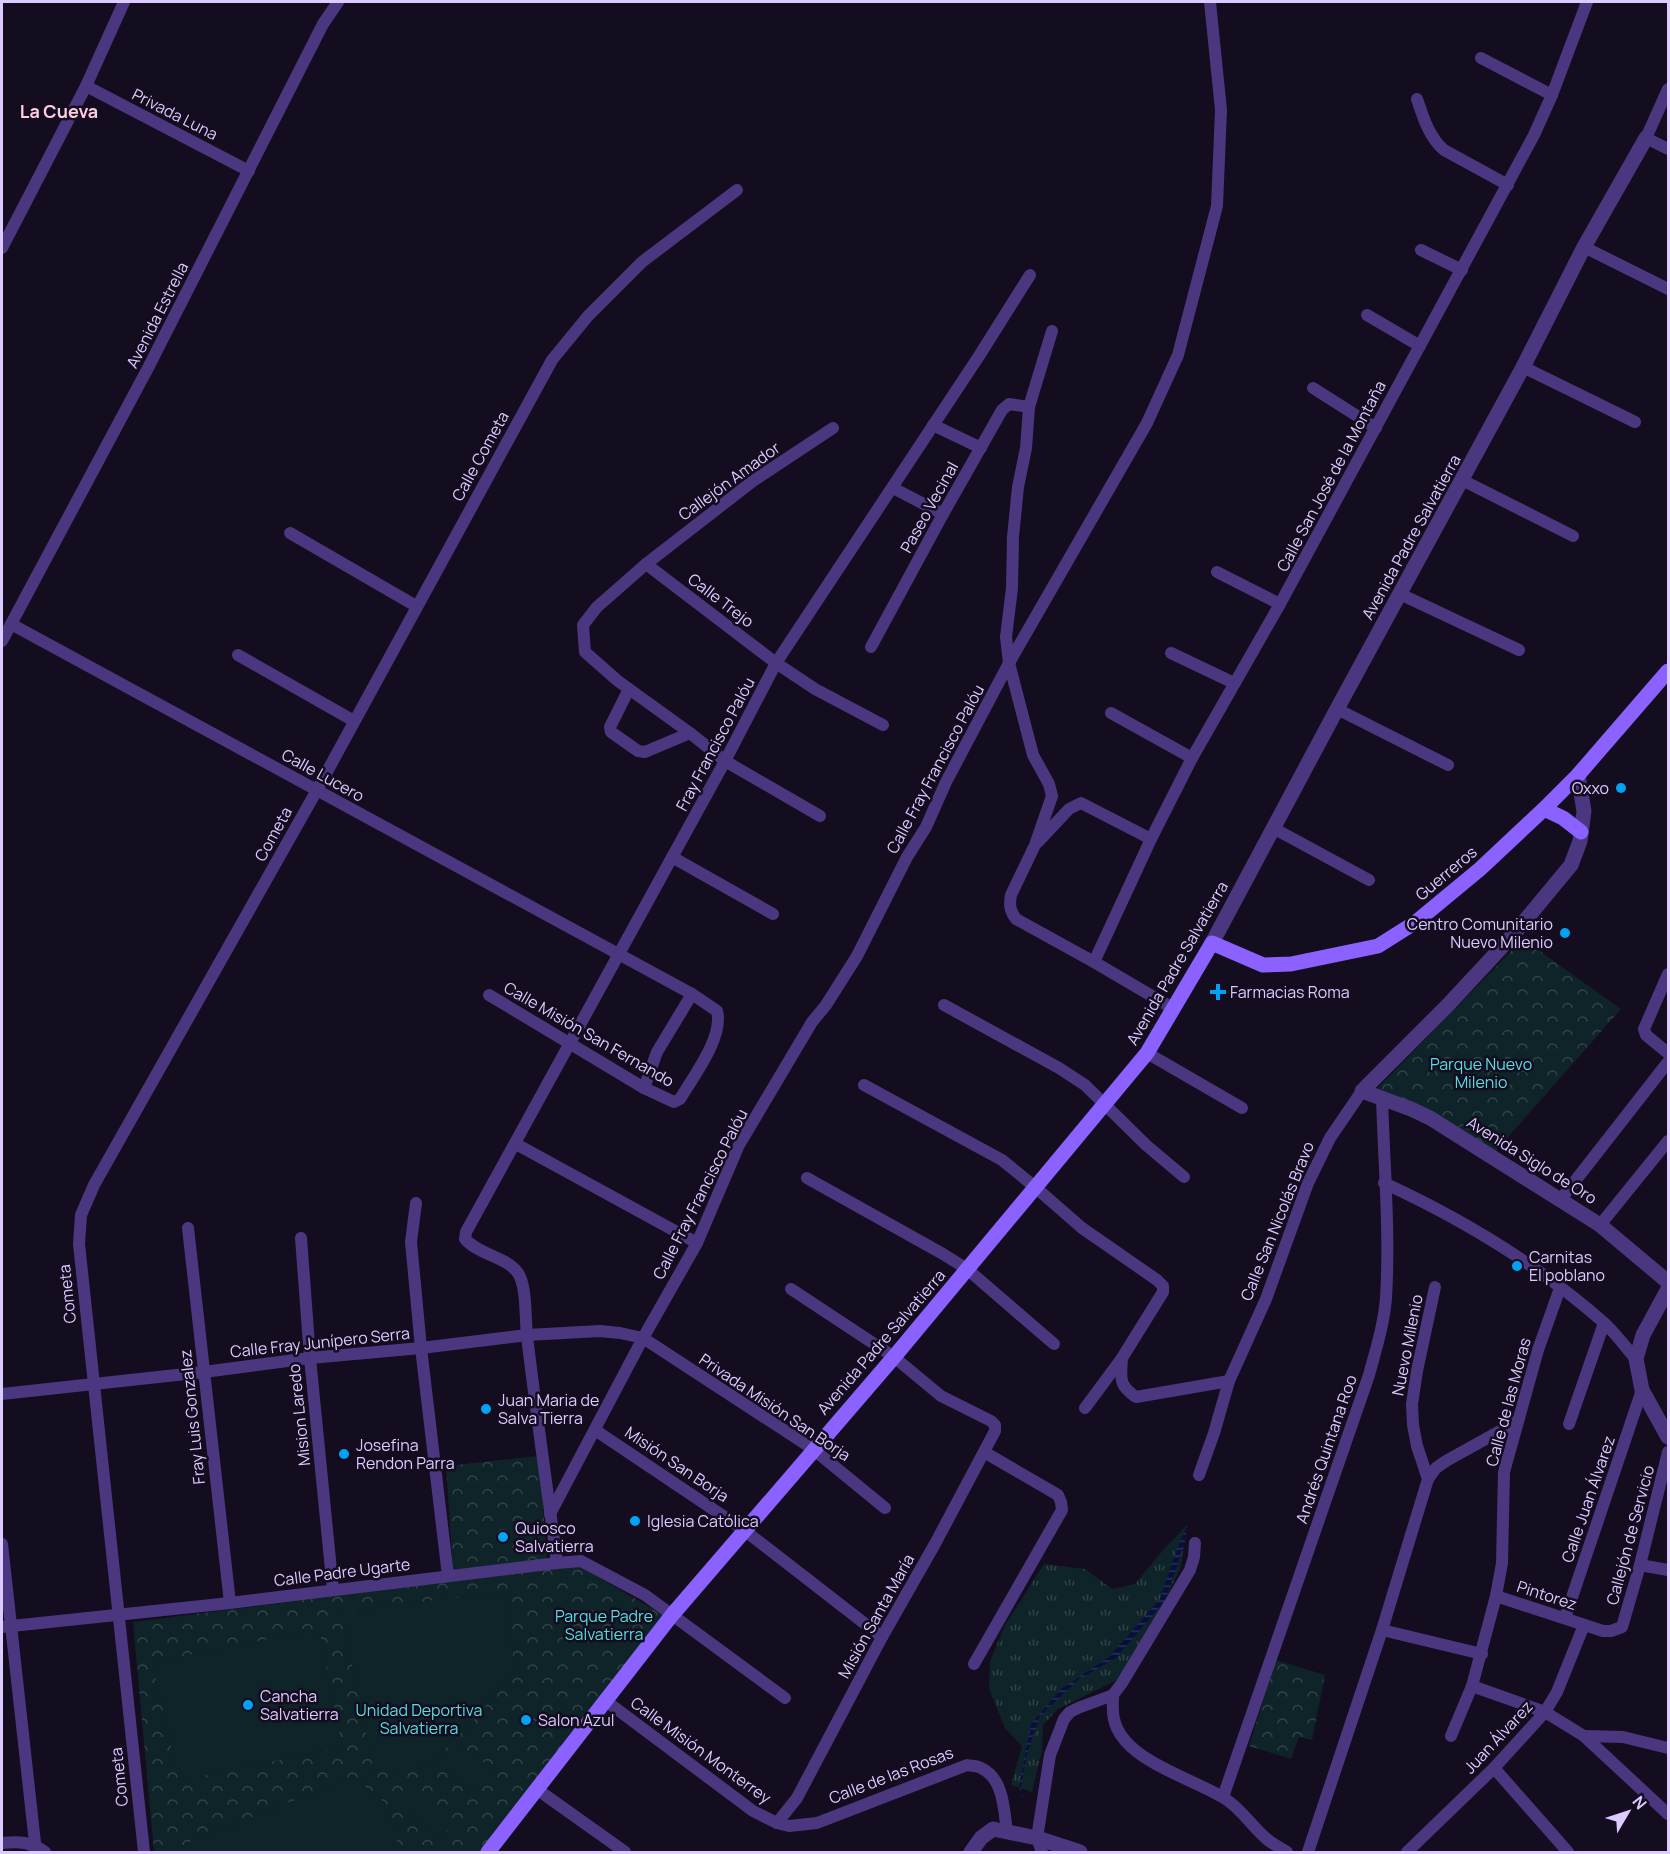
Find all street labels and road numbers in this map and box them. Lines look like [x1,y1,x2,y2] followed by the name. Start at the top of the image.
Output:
[128,83,222,145] street label: Privada Luna
[121,258,193,372] street label: Avenida Estrella
[1271,377,1391,575] street label: Calle San José de la Montaña
[446,407,514,505] street label: Calle Cometa
[674,437,784,525] street label: Callejón Amador
[1356,450,1466,624] street label: Avenida Padre Salvatierra
[895,457,963,557] street label: Paseo Vecinal
[683,568,759,632] street label: Calle Trejo
[670,673,760,815] street label: Fray Francisco Palóu
[881,681,989,857] street label: Calle Fray Francisco Palóu
[278,743,368,807] street label: Calle Lucero
[249,803,297,865] street label: Cometa
[1410,841,1482,905] street label: Guerreros
[1121,877,1233,1049] street label: Avenida Padre Salvatierra
[500,976,678,1092] street label: Calle Misión San Fernando
[647,1105,753,1283] street label: Calle Fray Francisco Palóu
[1463,1111,1601,1209] street label: Avenida Siglo de Oro
[1235,1138,1319,1304] street label: Calle San Nicolás Bravo
[53,1263,81,1325] street label: Cometa
[812,1265,950,1419] street label: Avenida Padre Salvatierra
[1386,1292,1428,1398] street label: Nuevo Milenio
[229,1322,411,1362] street label: Calle Fray Junípero Serra
[1480,1335,1536,1469] street label: Calle de las Moras
[695,1348,855,1466] street label: Privada Misión San Borja
[174,1349,210,1485] street label: Fray Luis Gonzalez
[283,1363,315,1467] street label: Mision Laredo
[1290,1372,1362,1526] street label: Andrés Quintana Roo
[621,1421,733,1507] street label: Misión San Borja
[1556,1433,1620,1565] street label: Calle Juan Álvarez
[1601,1463,1659,1607] street label: Callejón de Servicio
[833,1550,919,1682] street label: Misión Santa María
[273,1553,411,1591] street label: Calle Padre Ugarte
[1514,1575,1580,1615] street label: Pintorez
[626,1692,776,1809] street label: Calle Misión Monterrey
[1458,1696,1538,1778] street label: Juan Álvarez
[826,1741,956,1809] street label: Calle de las Rosas
[105,1746,133,1808] street label: Cometa

